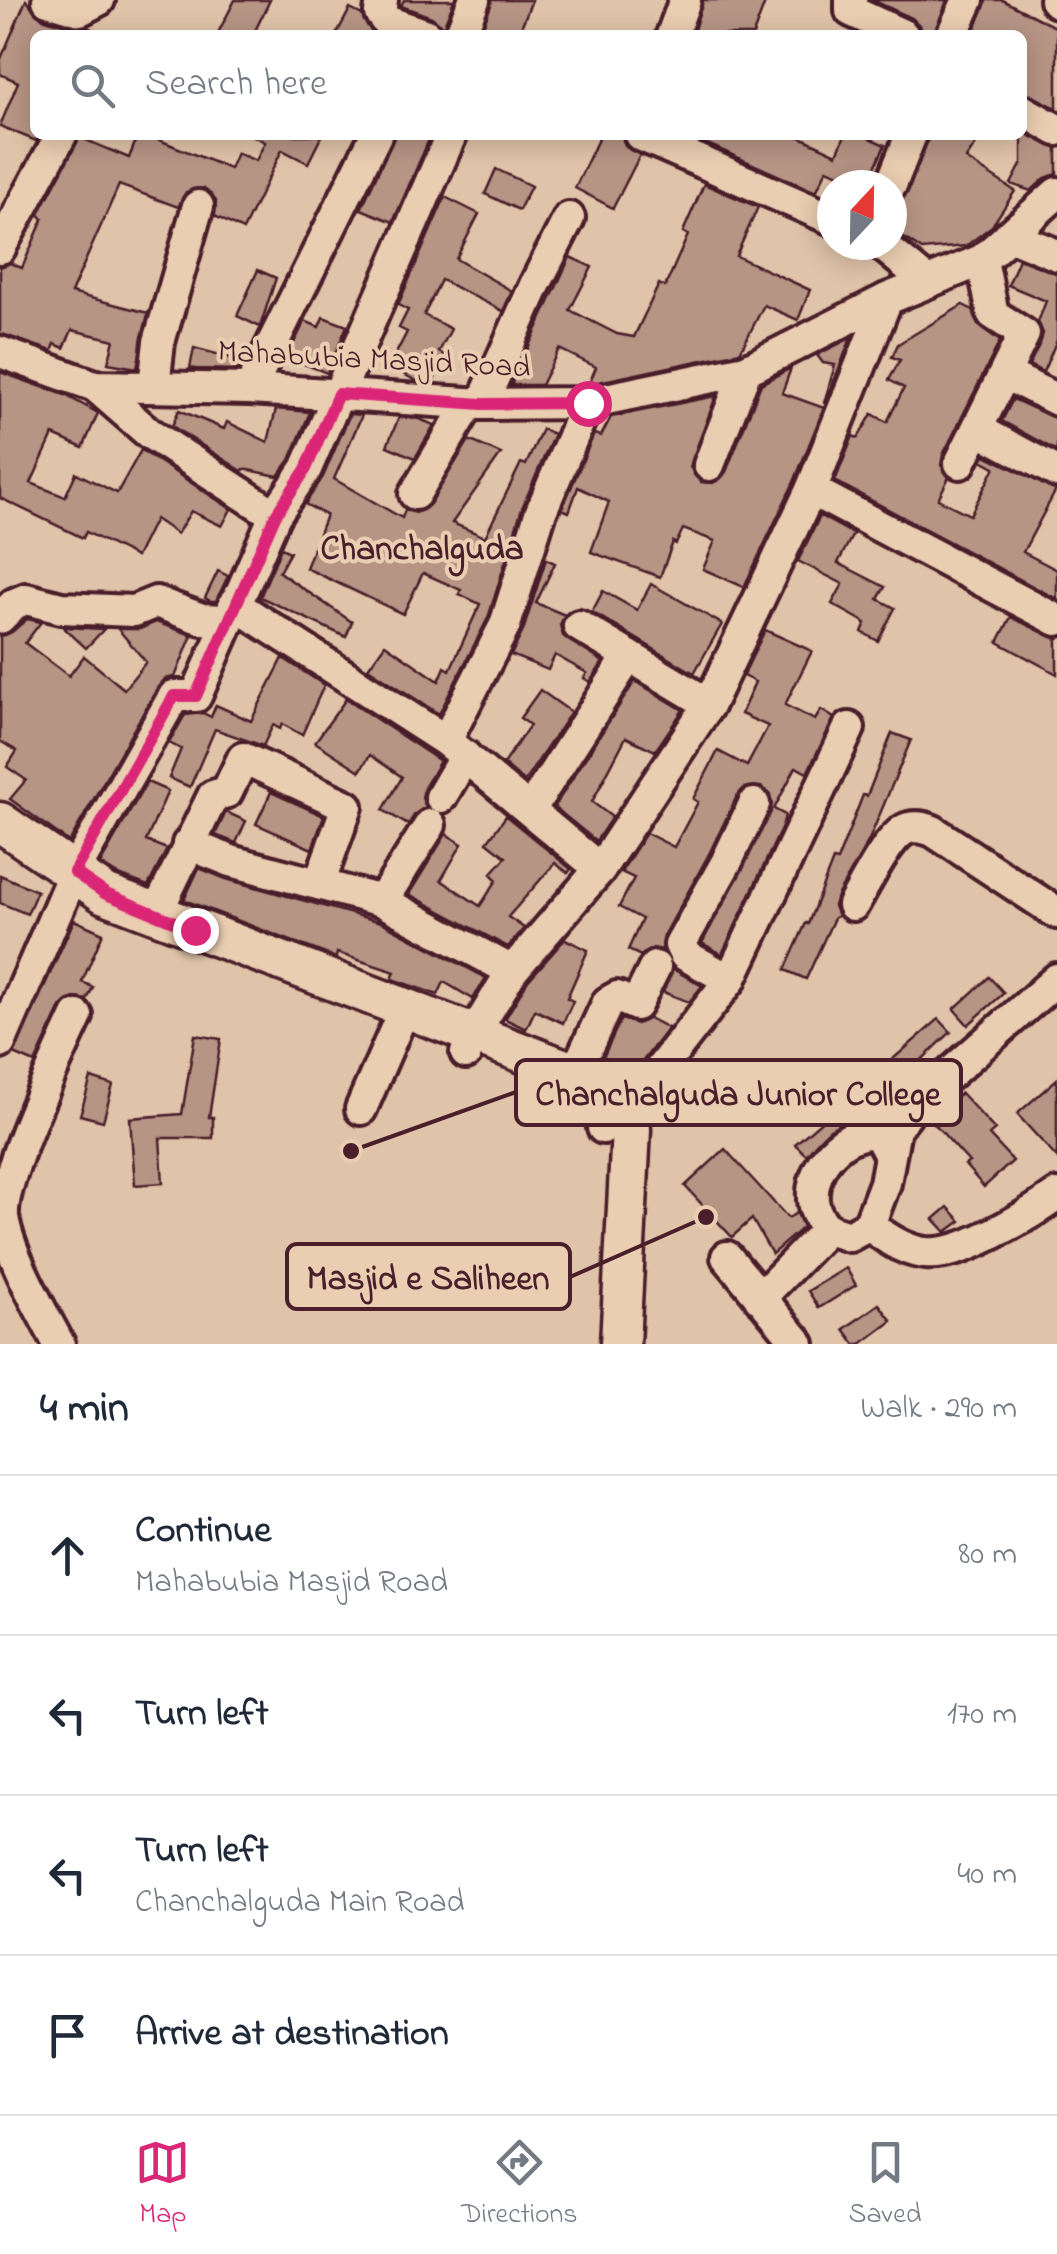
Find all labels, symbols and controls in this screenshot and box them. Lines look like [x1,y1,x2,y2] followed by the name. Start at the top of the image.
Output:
[30,30,1027,140] search box
[145,57,327,113] text: Search here
[65,58,120,113] icon: search
[817,170,907,260] north arrow
[217,329,532,393] street label: Mahabubia Masjid Road
[566,381,612,427] route start
[320,525,524,577] district label: Chanchalguda
[173,908,219,954] route end
[516,1060,961,1125] callout: Chanchalguda Junior College
[535,1071,942,1123] text: Chanchalguda Junior College
[287,1244,570,1309] callout: Masjid e Saliheen
[307,1255,549,1306] text: Masjid e Saliheen
[40,1379,129,1440] text: 4 min
[861,1386,1017,1433] text: Walk · 290 m
[135,1504,271,1560] text: Continue
[40,1528,95,1583] icon: ahead
[958,1532,1017,1579] text: 80 m
[135,1560,448,1607] text: Mahabubia Masjid Road
[135,1687,268,1743] text: Turn left
[40,1688,95,1743] icon: left
[947,1692,1017,1739] text: 170 m
[135,1824,268,1880] text: Turn left
[40,1848,95,1903] icon: left
[957,1852,1017,1899] text: 40 m
[135,1880,465,1927] text: Chanchalguda Main Road
[135,2007,449,2063] text: Arrive at destination
[40,2008,95,2063] icon: arrive
[135,2135,190,2236] tab: Map
[461,2135,578,2236] tab: Directions
[849,2135,922,2236] tab: Saved

